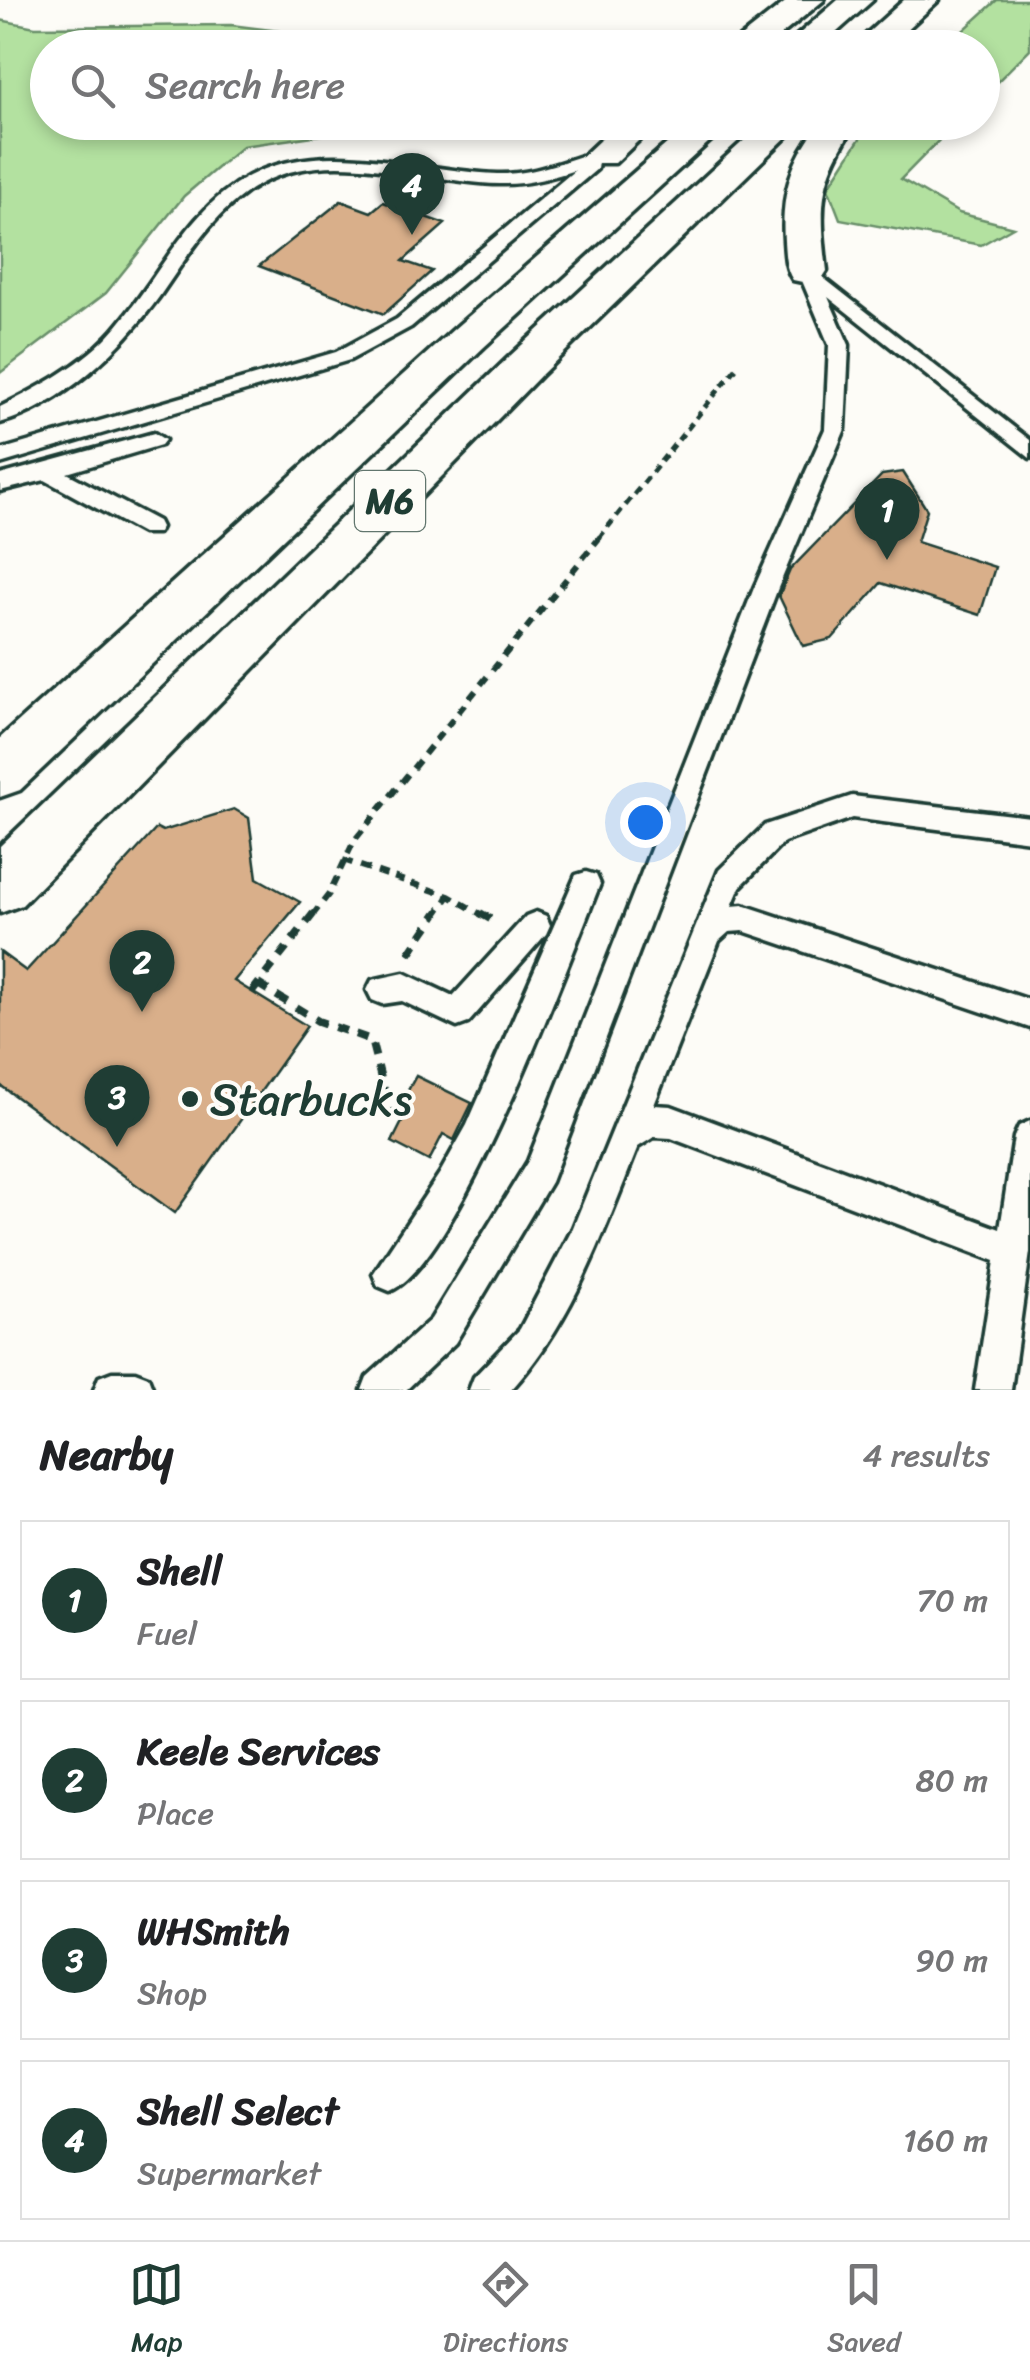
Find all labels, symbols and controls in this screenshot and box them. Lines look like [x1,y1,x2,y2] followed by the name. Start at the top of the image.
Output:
[30,30,1000,140] search box
[145,52,345,119] text: Search here
[65,58,120,113] icon: search
[380,152,444,235] pin: 4
[355,471,425,531] road number: M6
[854,478,920,560] pin: 1
[620,797,671,848] your location
[110,930,174,1012] pin: 2
[210,1060,412,1140] place label: Starbucks
[84,1064,150,1147] pin: 3
[179,1088,201,1110] marker: Starbucks
[40,1418,173,1492] text: Nearby
[862,1427,990,1484] text: 4 results
[137,1538,222,1605] text: Shell
[68,1572,81,1629] text: 1
[917,1572,988,1629] text: 70 m
[137,1605,197,1662] text: Fuel
[137,1718,380,1785] text: Keele Services
[65,1752,84,1809] text: 2
[916,1752,988,1809] text: 80 m
[137,1785,214,1842] text: Place
[137,1898,290,1965] text: WHSmith
[66,1932,83,1989] text: 3
[915,1932,988,1989] text: 90 m
[137,1965,207,2022] text: Shop
[137,2078,339,2145] text: Shell Select
[64,2112,85,2169] text: 4
[903,2112,988,2169] text: 160 m
[137,2145,321,2202] text: Supermarket
[129,2257,184,2366] tab: Map
[443,2257,568,2366] tab: Directions
[827,2257,901,2366] tab: Saved

